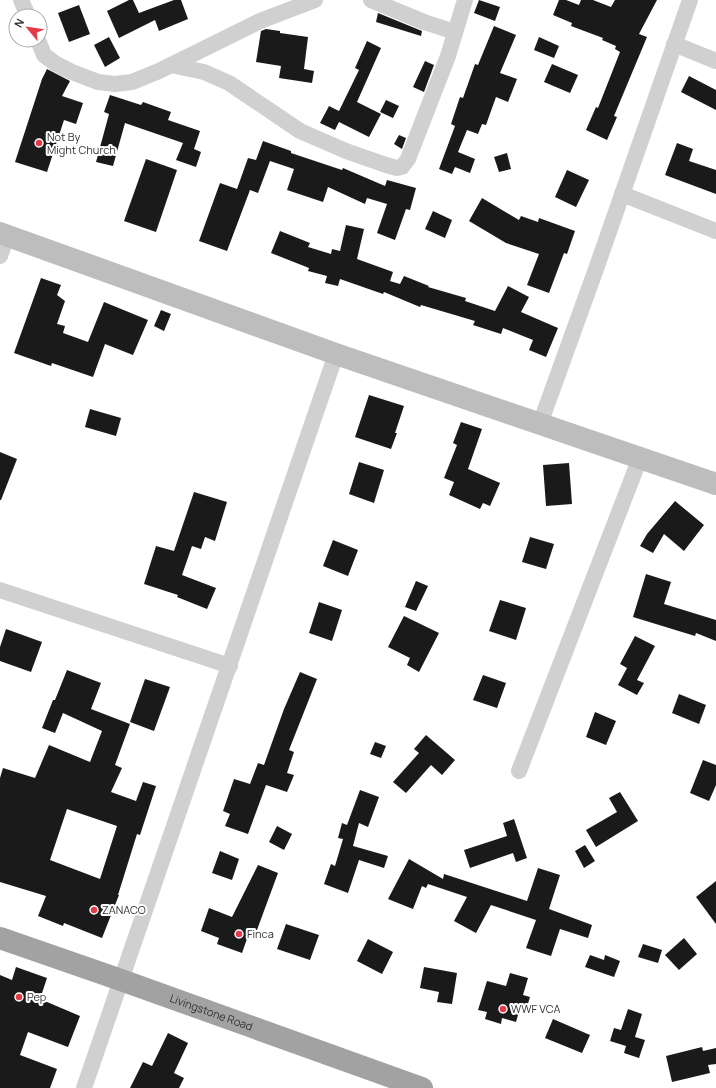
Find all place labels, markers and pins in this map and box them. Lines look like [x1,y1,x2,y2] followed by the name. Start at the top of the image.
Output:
[47,129,116,157] place label: Not By Might Church
[34,138,44,148] marker: Not By Might Church
[102,902,146,917] place label: ZANACO
[89,905,99,915] marker: ZANACO
[247,926,274,941] place label: Finca
[234,929,244,939] marker: Finca
[27,989,47,1004] place label: Pep
[14,992,24,1002] marker: Pep
[511,1001,560,1016] place label: WWF VCA
[498,1004,508,1014] marker: WWF VCA

